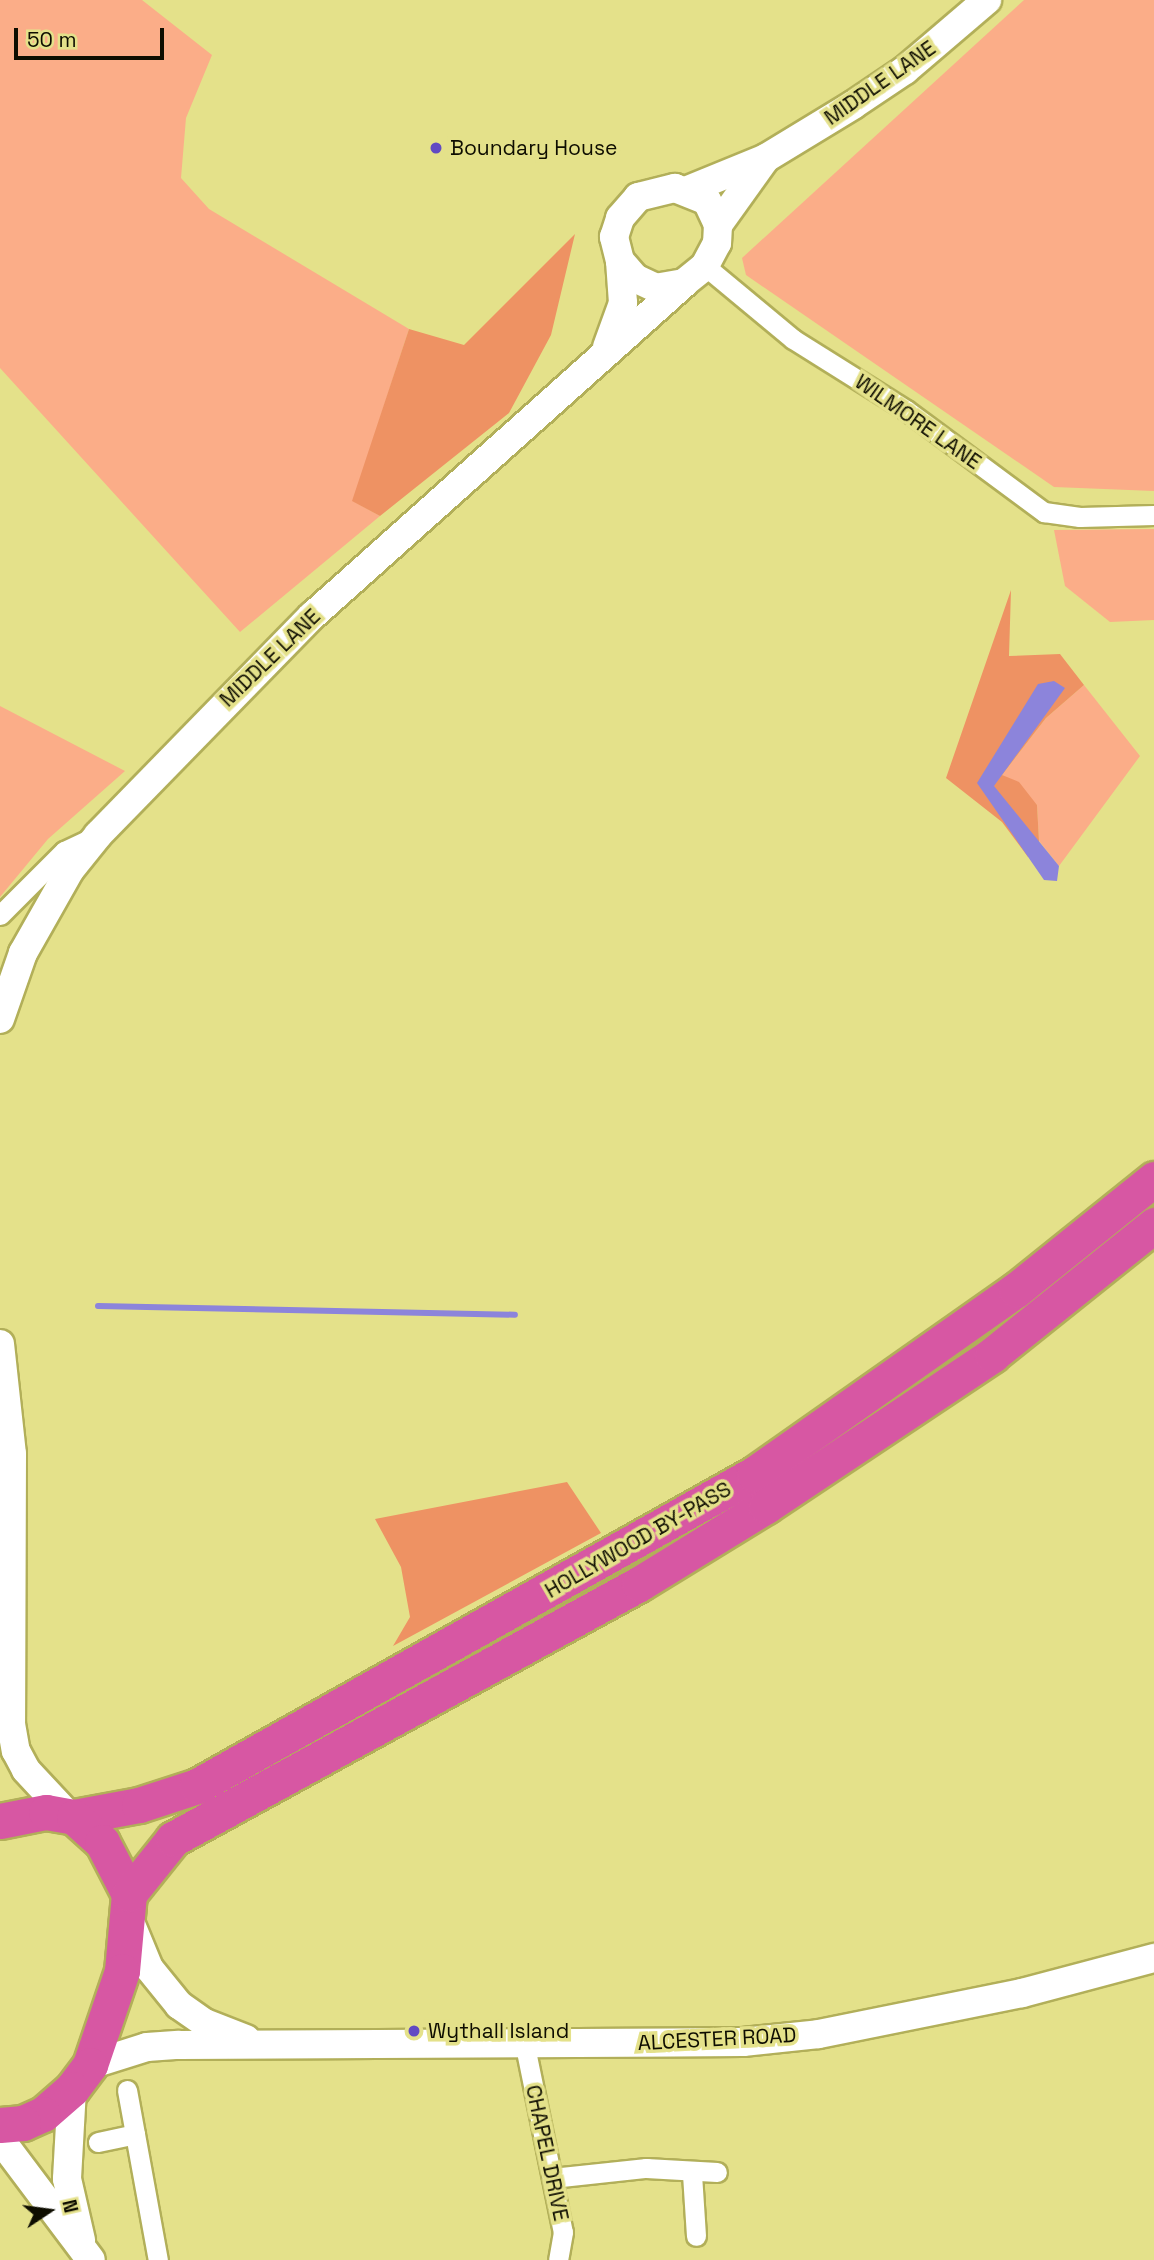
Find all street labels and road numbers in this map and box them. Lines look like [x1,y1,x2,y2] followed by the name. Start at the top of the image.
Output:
[820,35,940,131] street label: MIDDLE LANE
[850,369,986,475] street label: WILMORE LANE
[215,604,325,712] street label: MIDDLE LANE
[541,1476,735,1604] street label: HOLLYWOOD BY-PASS
[637,2022,797,2056] street label: ALCESTER ROAD
[520,2082,574,2224] street label: CHAPEL DRIVE

